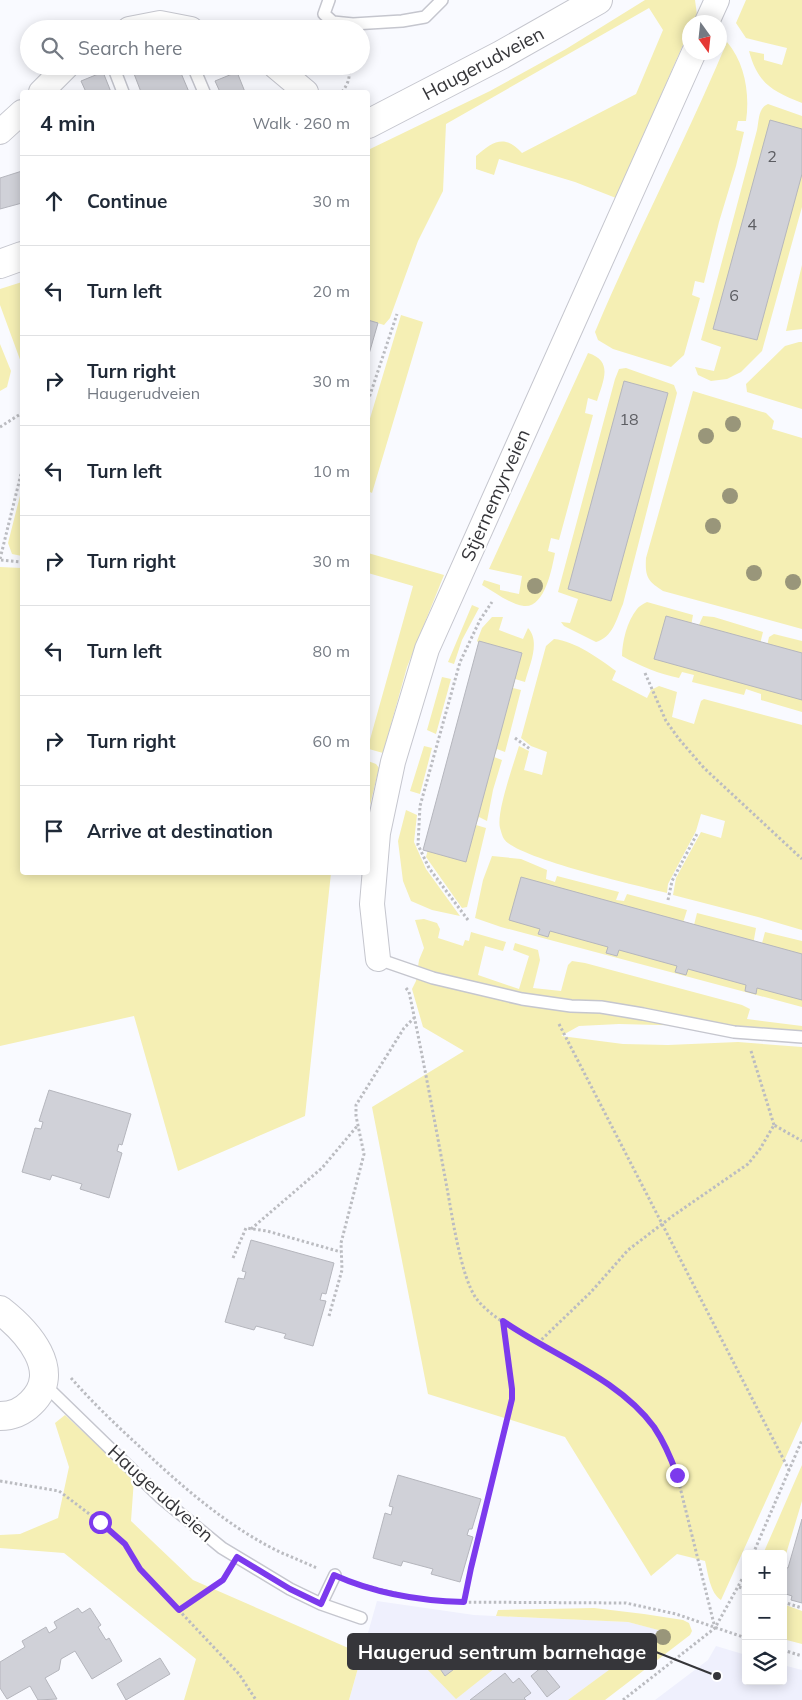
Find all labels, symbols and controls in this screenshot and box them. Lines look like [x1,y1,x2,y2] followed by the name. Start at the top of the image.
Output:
[682,15,727,60] north arrow
[20,20,370,75] search box
[418,21,548,105] street label: Haugerudveien
[38,34,66,62] icon: search
[78,36,182,60] text: Search here
[40,110,95,136] text: 4 min
[252,113,350,133] text: Walk · 260 m
[767,146,777,166] house number: 2
[40,187,68,215] icon: ahead
[87,189,167,213] text: Continue
[313,191,350,211] text: 30 m
[747,214,757,234] house number: 4
[40,277,68,305] icon: left
[87,279,162,303] text: Turn left
[313,281,350,301] text: 20 m
[729,285,739,305] house number: 6
[87,359,176,383] text: Turn right
[40,367,68,395] icon: right
[313,371,350,391] text: 30 m
[87,383,200,403] text: Haugerudveien
[619,409,639,429] house number: 18
[455,425,535,565] street label: Stjernemyrveien
[40,457,68,485] icon: left
[87,459,162,483] text: Turn left
[313,461,350,481] text: 10 m
[40,547,68,575] icon: right
[87,549,176,573] text: Turn right
[313,551,350,571] text: 30 m
[40,637,68,665] icon: left
[87,639,162,663] text: Turn left
[313,641,350,661] text: 80 m
[40,727,68,755] icon: right
[87,729,176,753] text: Turn right
[313,731,350,751] text: 60 m
[40,817,68,845] icon: arrive
[87,819,273,843] text: Arrive at destination
[103,1439,219,1547] street label: Haugerudveien
[666,1464,689,1487] route end
[89,1511,112,1534] route start
[742,1550,787,1685] map controls
[742,1550,787,1595] button: +
[742,1595,787,1640] button: −
[348,1634,656,1669] callout: Haugerud sentrum barnehage
[358,1639,646,1664] text: Haugerud sentrum barnehage
[742,1640,787,1685] button: layers

